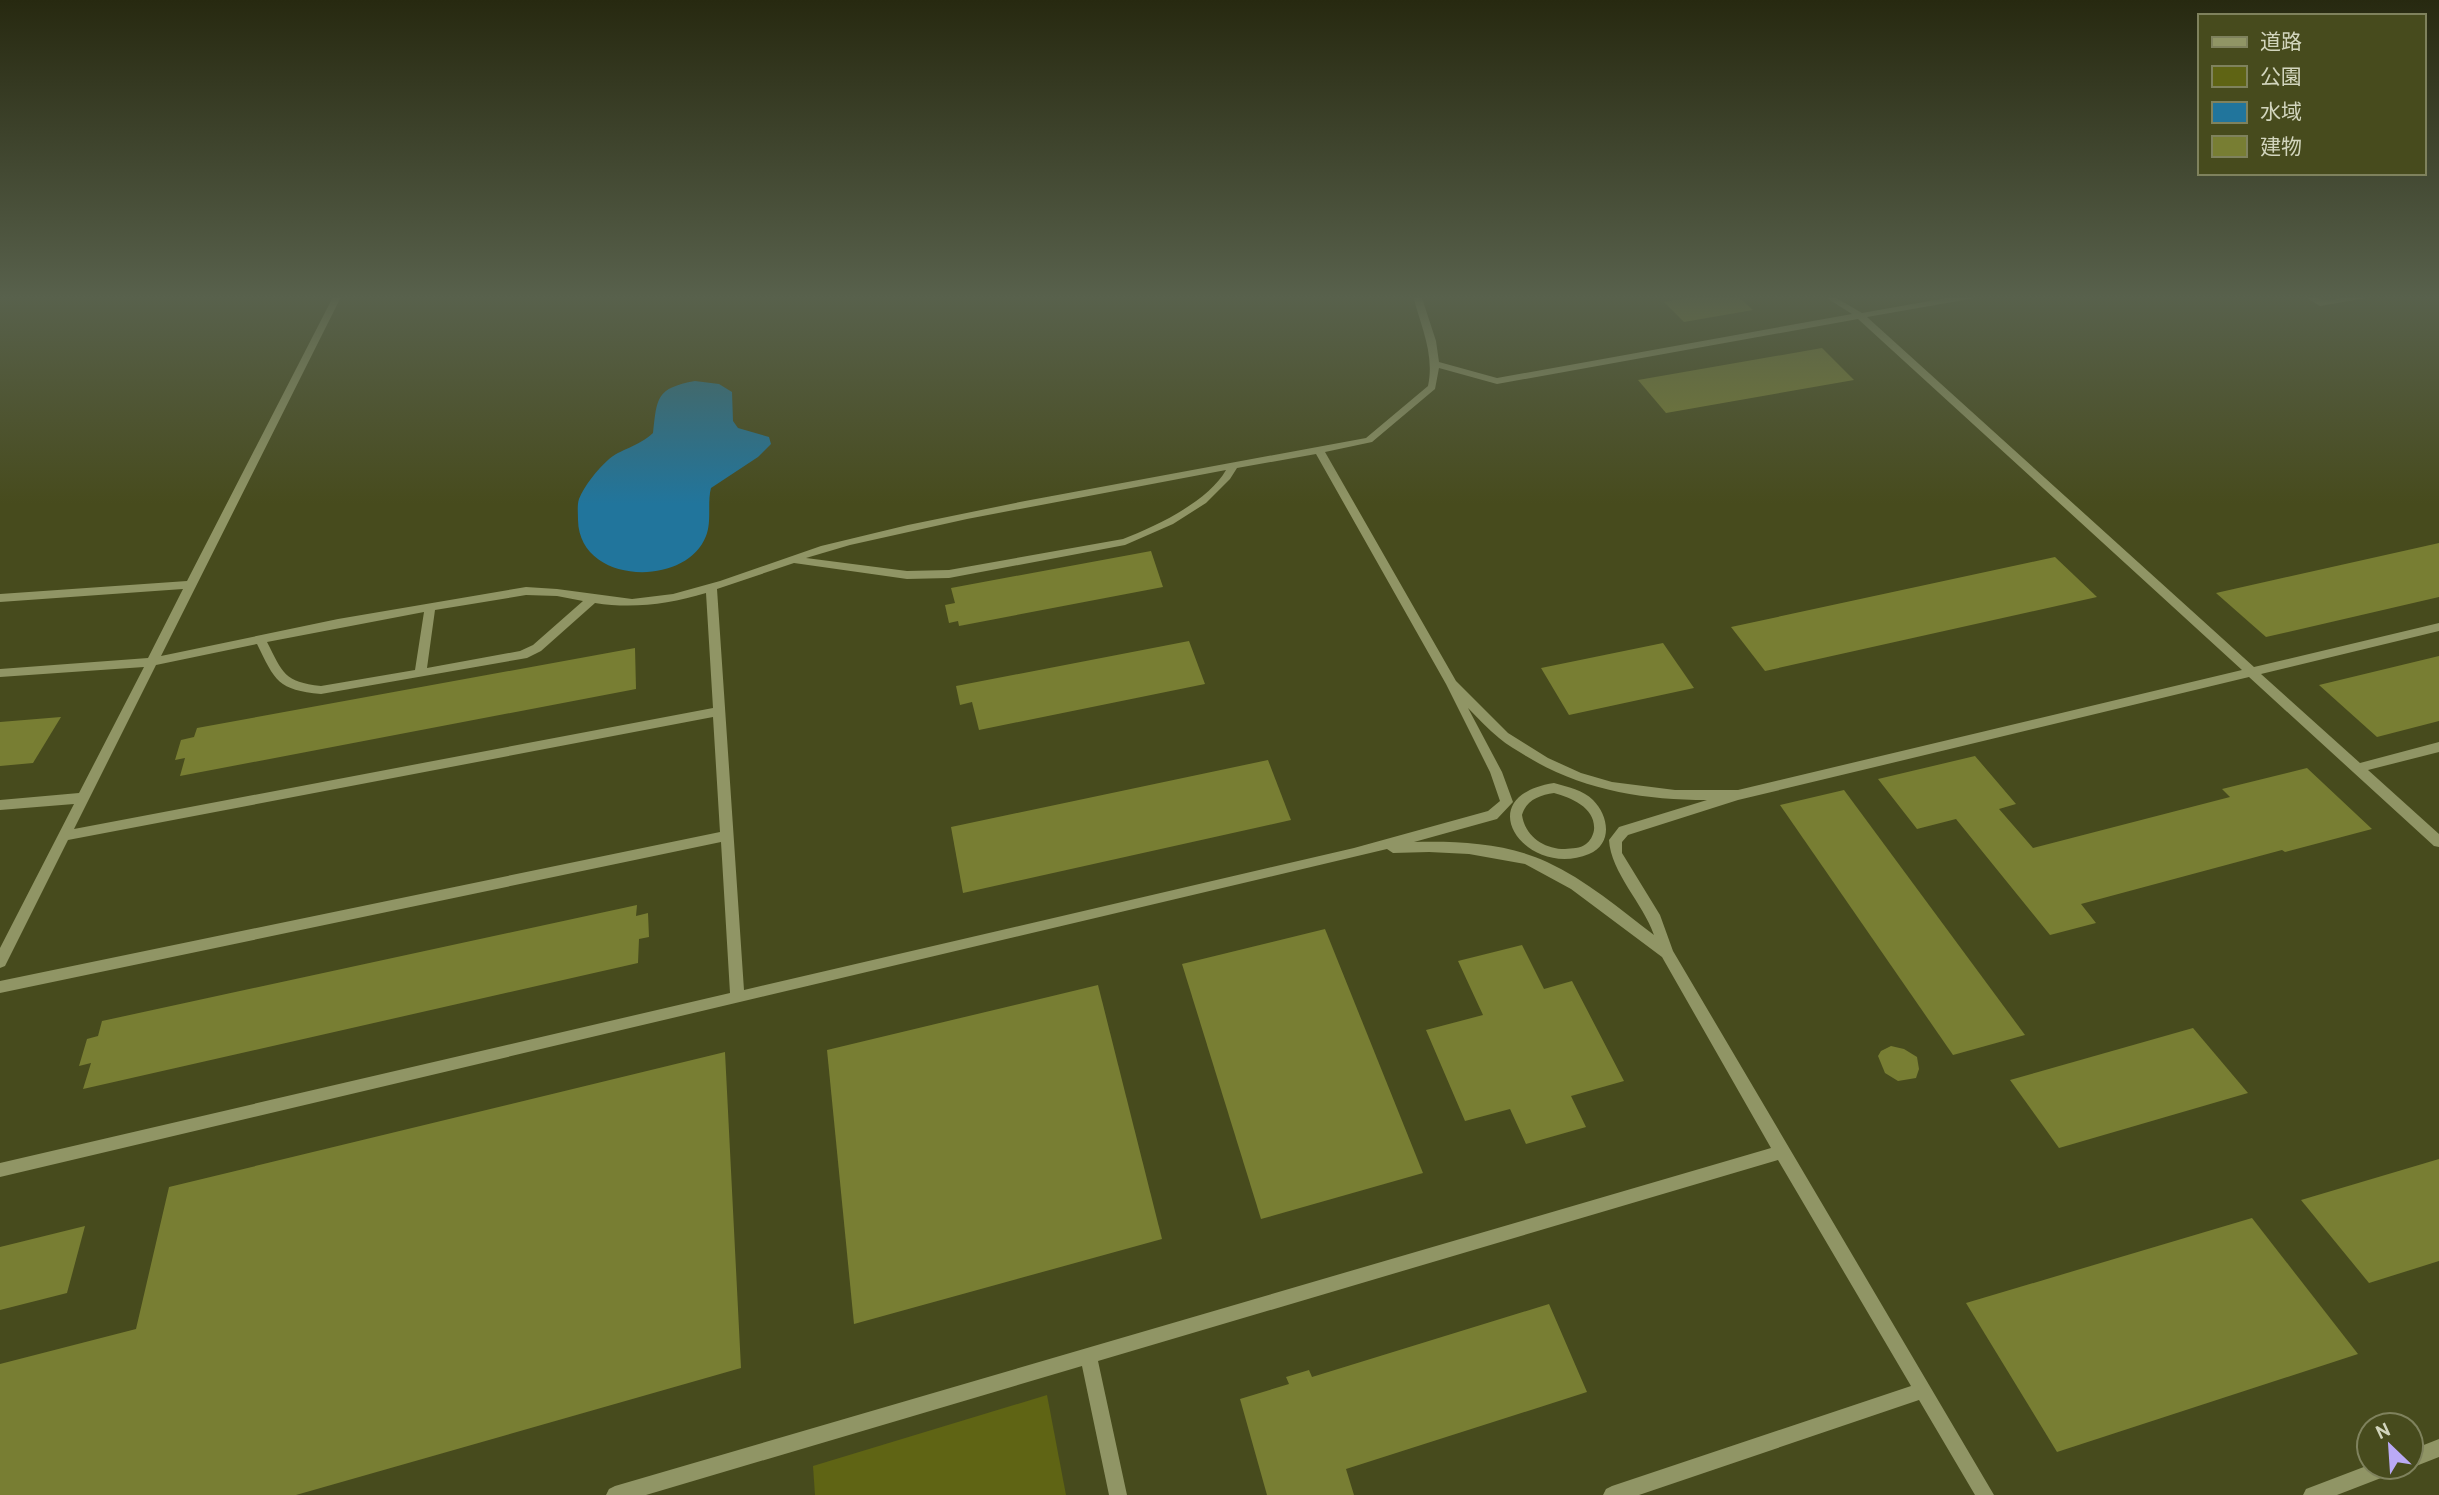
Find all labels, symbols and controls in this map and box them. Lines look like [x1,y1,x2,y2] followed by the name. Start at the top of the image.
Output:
[2198,14,2425,175] legend
[2260,30,2302,57] text: 道路
[2260,65,2302,92] text: 公園
[2260,100,2302,127] text: 水域
[2260,135,2302,162] text: 建物
[2355,1411,2425,1481] north arrow
[2372,1419,2395,1446] text: N

